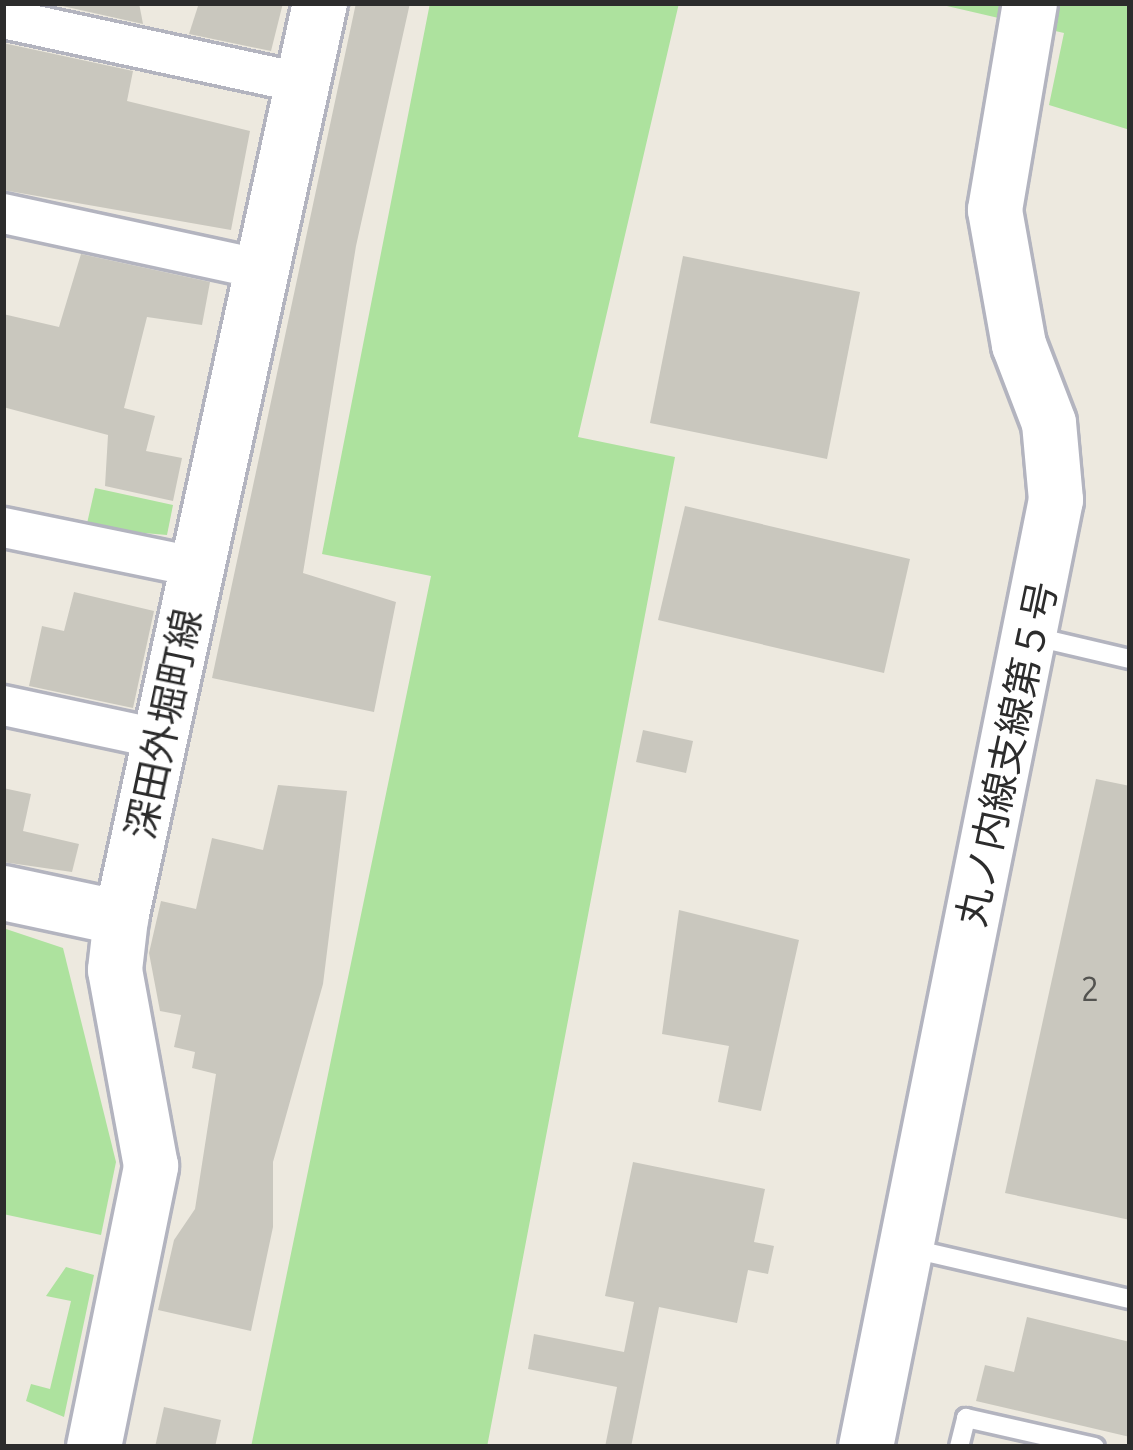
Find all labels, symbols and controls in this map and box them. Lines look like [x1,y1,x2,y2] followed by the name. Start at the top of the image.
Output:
[948,577,1066,931] street label: 丸ノ内線支線第５号
[117,605,211,843] street label: 深田外堀町線
[1081,969,1099,1009] house number: 2

